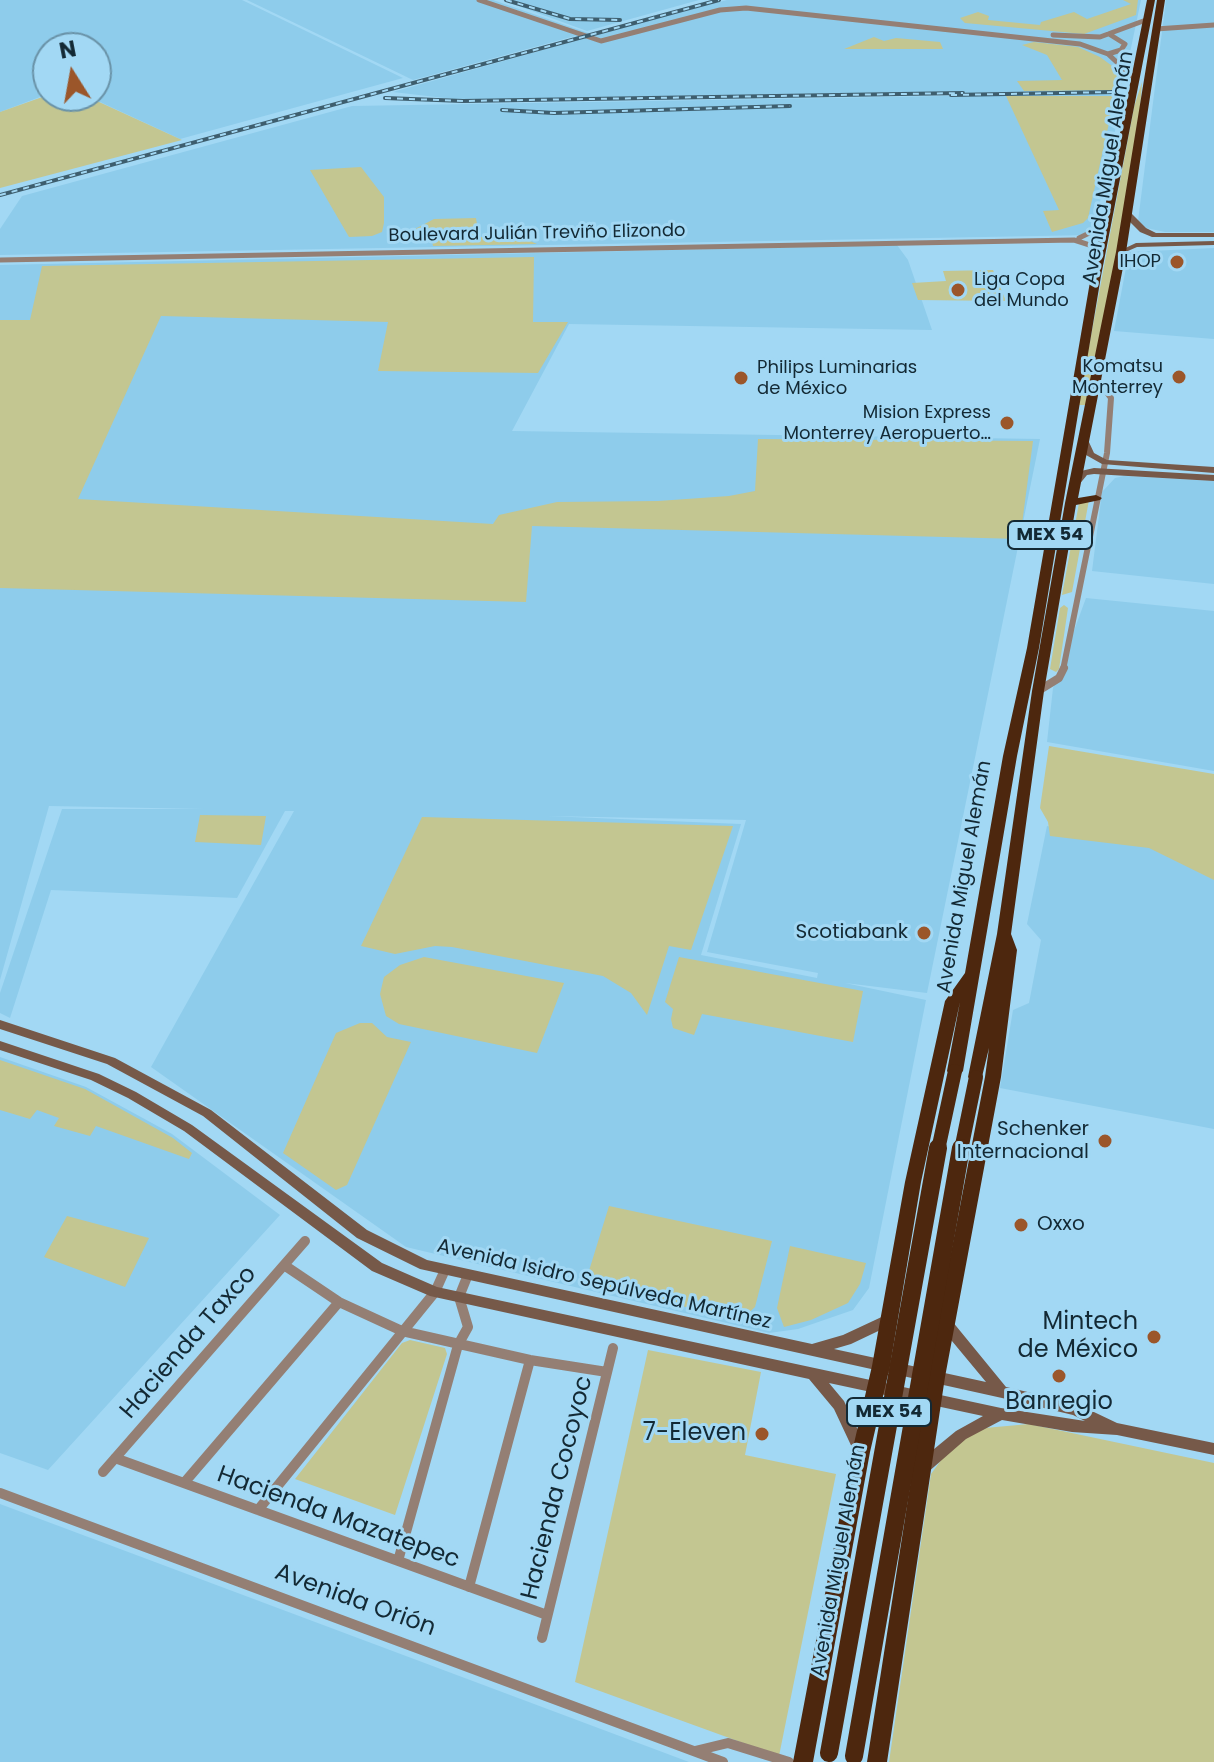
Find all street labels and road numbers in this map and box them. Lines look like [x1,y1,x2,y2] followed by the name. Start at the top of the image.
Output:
[1079,50,1139,286] street label: Avenida Miguel Alemán
[388,221,686,247] street label: Boulevard Julián Treviño Elizondo
[1008,521,1092,549] road number: MEX 54
[933,759,997,995] street label: Avenida Miguel Alemán
[434,1235,774,1335] street label: Avenida Isidro Sepúlveda Martínez
[115,1261,263,1425] street label: Hacienda Taxco
[516,1373,600,1603] street label: Hacienda Cocoyoc
[847,1398,931,1426] road number: MEX 54
[807,1443,871,1679] street label: Avenida Miguel Alemán
[213,1461,463,1575] street label: Hacienda Mazatepec
[271,1559,439,1643] street label: Avenida Orión

